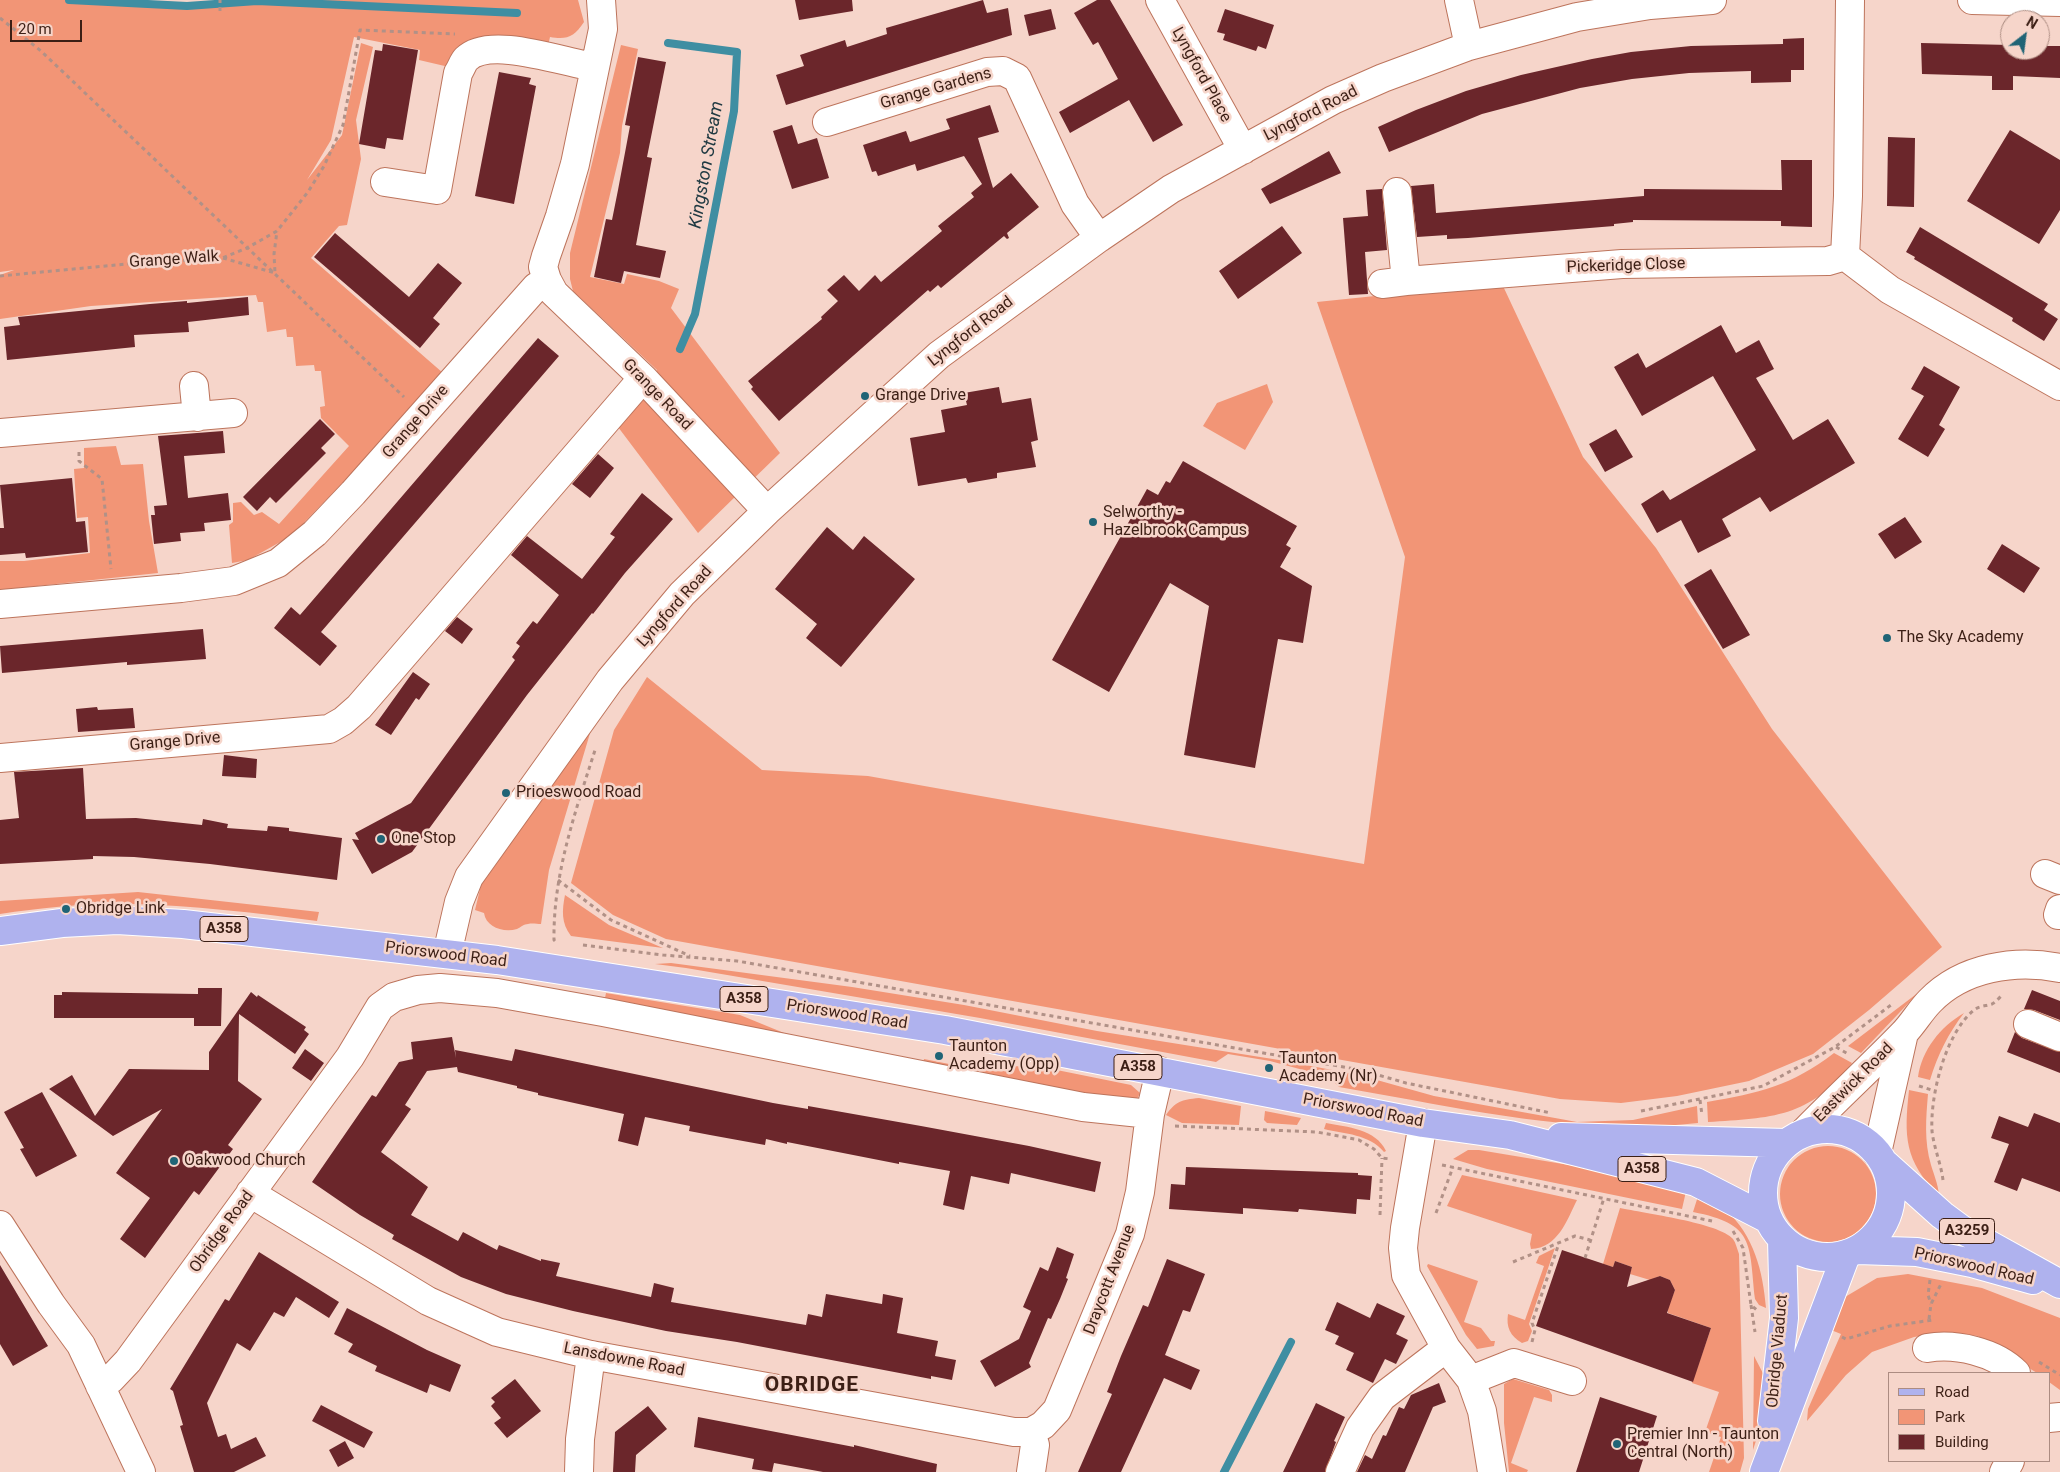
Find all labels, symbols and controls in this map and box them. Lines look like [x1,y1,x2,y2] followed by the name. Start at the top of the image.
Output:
[12,10,85,42] scale bar
[2000,10,2050,60] north arrow
[2024,13,2040,32] text: N
[18,20,52,38] text: 20 m
[1167,24,1235,126] street label: Lyngford Place
[878,64,994,114] street label: Grange Gardens
[1261,82,1361,146] street label: Lyngford Road
[685,100,729,230] water label: Kingston Stream
[129,247,219,273] street label: Grange Walk
[1566,254,1686,278] street label: Pickeridge Close
[925,293,1017,371] street label: Lyngford Road
[618,355,696,435] street label: Grange Road
[379,381,453,463] street label: Grange Drive
[875,386,966,406] place label: Grange Drive
[859,390,871,402] marker: Grange Drive
[1103,503,1247,541] place label: Selworthy - Hazelbrook Campus
[1087,516,1099,528] marker: Selworthy - Hazelbrook Campus
[634,562,716,652] street label: Lyngford Road
[1897,628,2024,648] place label: The Sky Academy
[1881,632,1893,644] marker: The Sky Academy
[129,728,221,756] street label: Grange Drive
[516,783,641,803] place label: Prioeswood Road
[500,787,512,799] marker: Prioeswood Road
[391,829,456,849] place label: One Stop
[375,833,387,845] marker: One Stop
[76,899,165,919] place label: Obridge Link
[60,903,72,915] marker: Obridge Link
[200,916,248,942] road number: A358
[384,938,508,972] street label: Priorswood Road
[720,986,768,1012] road number: A358
[785,996,909,1034] street label: Priorswood Road
[949,1037,1060,1075] place label: Taunton Academy (Opp)
[1810,1039,1898,1127] street label: Eastwick Road
[1279,1049,1377,1087] place label: Taunton Academy (Nr)
[933,1050,945,1062] marker: Taunton Academy (Opp)
[1114,1054,1162,1080] road number: A358
[1263,1062,1275,1074] marker: Taunton Academy (Nr)
[1301,1090,1425,1132] street label: Priorswood Road
[184,1151,306,1171] place label: Oakwood Church
[168,1155,180,1167] marker: Oakwood Church
[1618,1156,1666,1182] road number: A358
[186,1187,258,1277] street label: Obridge Road
[1940,1218,1994,1244] road number: A3259
[1080,1222,1140,1338] street label: Draycott Avenue
[1912,1244,2036,1290] street label: Priorswood Road
[1763,1293,1793,1409] street label: Obridge Viaduct
[562,1339,686,1381] street label: Lansdowne Road
[1888,1372,2050,1462] legend
[764,1373,860,1399] district label: OBRIDGE
[1935,1383,1969,1401] text: Road
[1935,1408,1965,1426] text: Park
[1627,1425,1779,1463] place label: Premier Inn - Taunton Central (North)
[1935,1433,1989,1451] text: Building
[1611,1438,1623,1450] marker: Premier Inn - Taunton Central (North)

